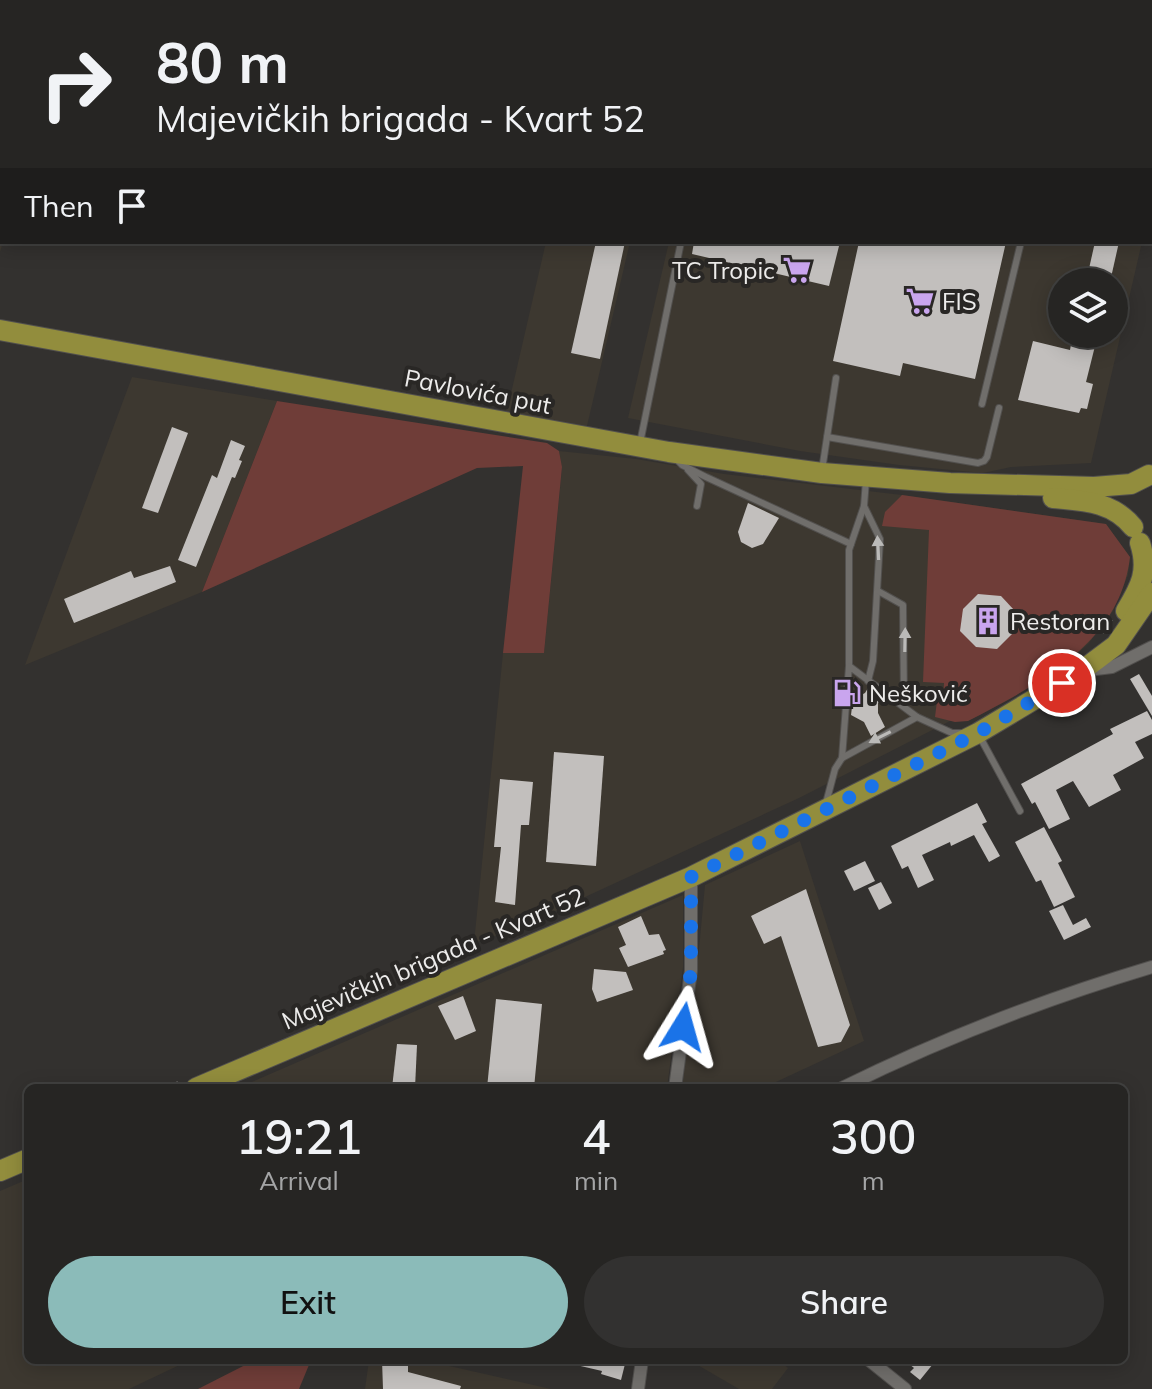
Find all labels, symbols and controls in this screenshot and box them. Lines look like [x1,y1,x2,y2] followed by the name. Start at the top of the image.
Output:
[156,27,289,97] text: 80 m
[24,32,128,136] icon: right
[156,96,645,141] text: Majevičkih brigada - Kvart 52
[110,184,154,228] icon: arrive
[24,187,94,225] text: Then
[672,255,775,285] place label: TC Tropic
[782,255,812,285] supermarket icon: TC Tropic
[1048,268,1128,348] map controls
[1048,268,1128,348] button: layers
[905,286,935,316] supermarket icon: FIS
[942,286,977,316] place label: FIS
[402,362,554,420] street label: Pavlovića put
[872,535,885,560] one-way arrow
[973,606,1003,636] building icon: Restoran
[1010,606,1110,636] place label: Restoran
[898,627,911,652] one-way arrow
[1028,649,1096,717] pin
[1040,661,1084,705] icon: arrive
[832,678,862,708] fuel station icon: Nešković
[869,678,968,708] place label: Nešković
[869,730,892,743] one-way arrow
[277,881,589,1035] street label: Majevičkih brigada - Kvart 52
[641,985,725,1069] position arrow
[236,1106,362,1166] text: 19:21
[582,1106,610,1166] text: 4
[830,1106,916,1166] text: 300
[259,1164,339,1197] text: Arrival
[574,1164,618,1197] text: min
[862,1164,885,1197] text: m
[48,1256,568,1348] button: Exit
[584,1256,1104,1348] button: Share

